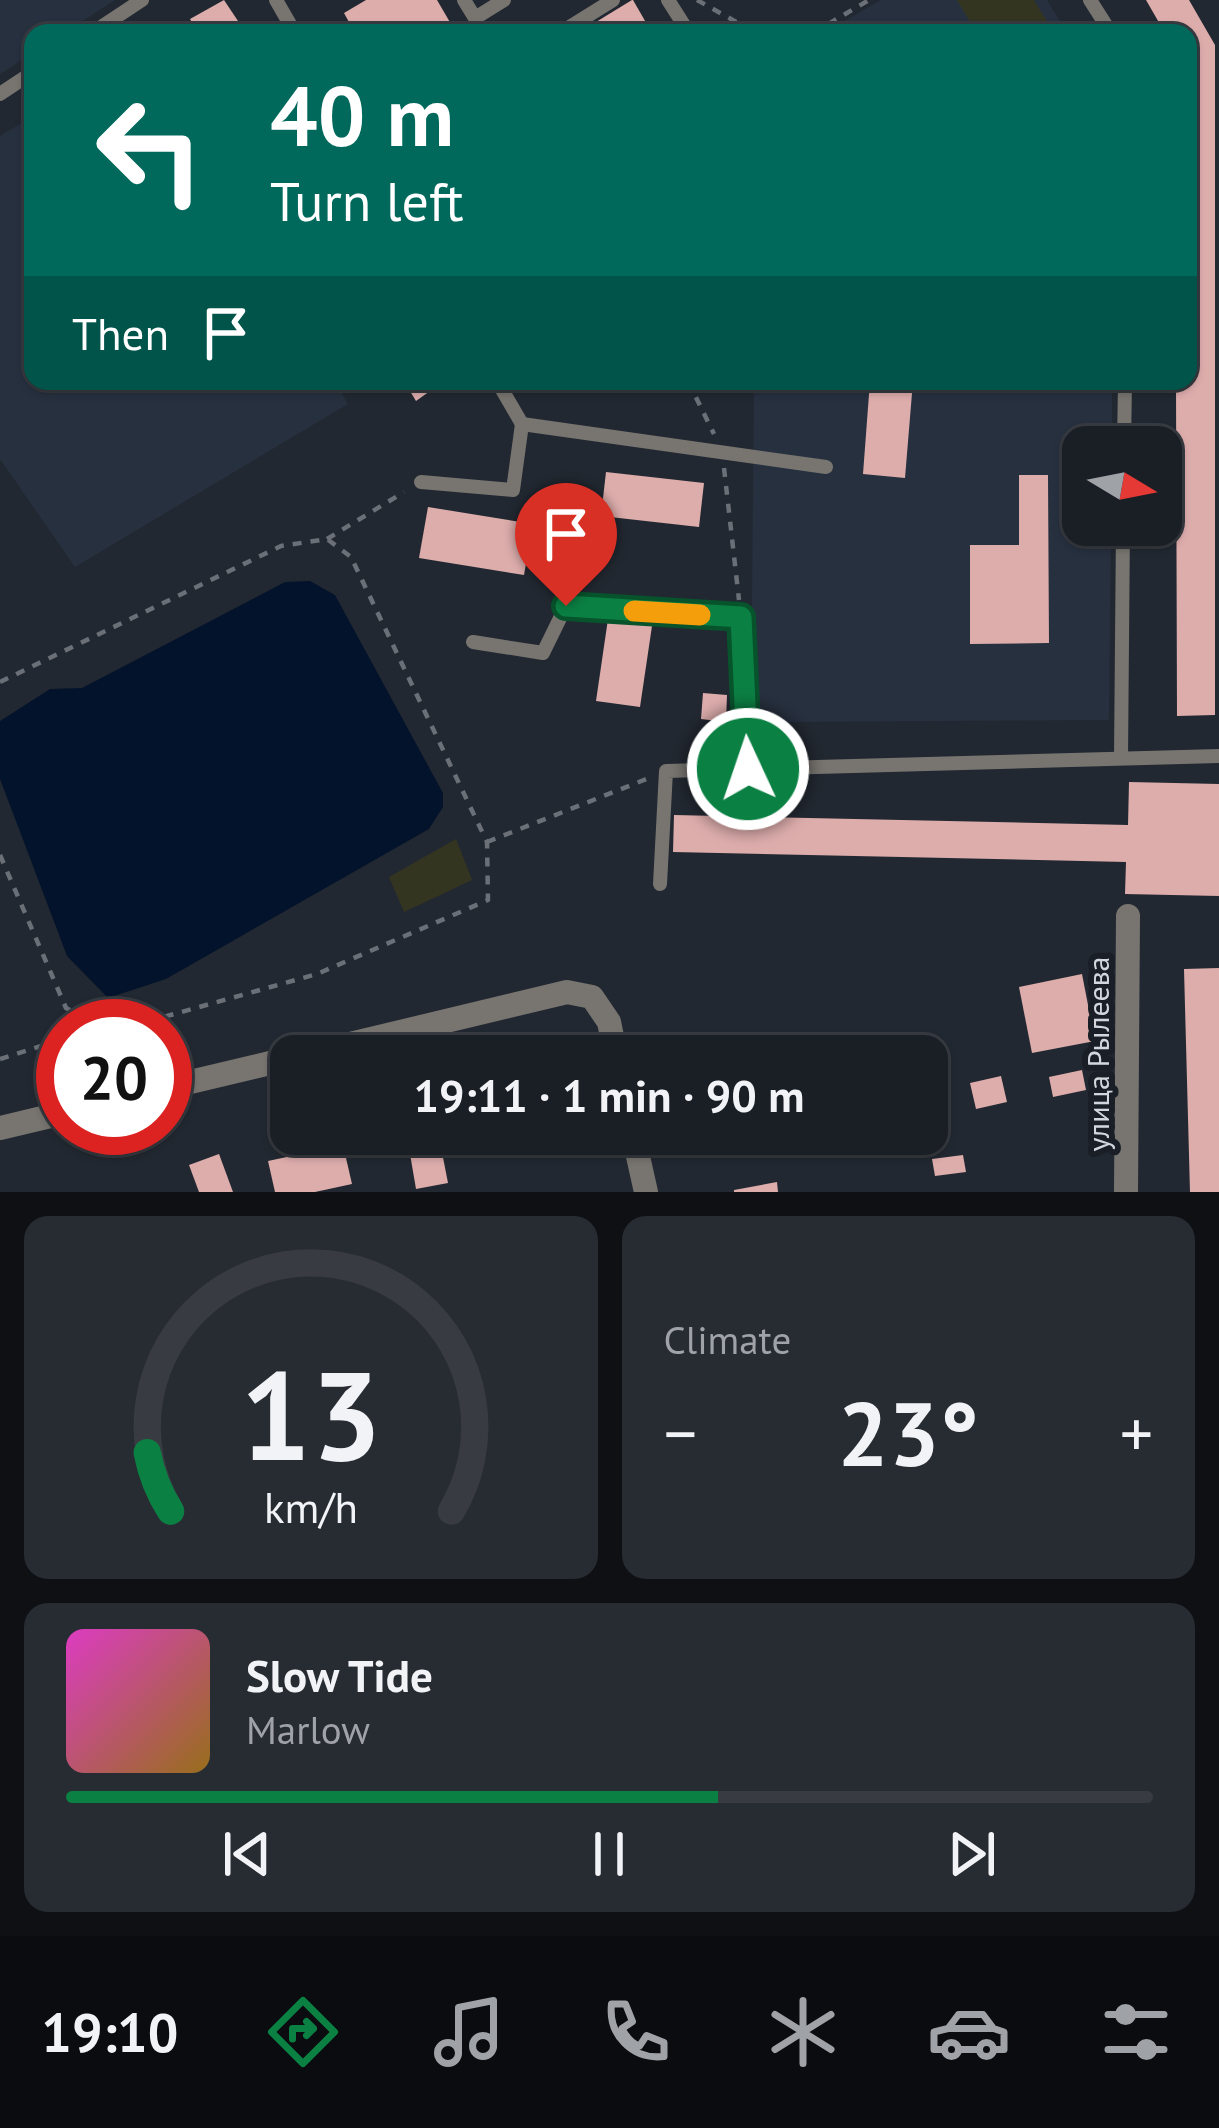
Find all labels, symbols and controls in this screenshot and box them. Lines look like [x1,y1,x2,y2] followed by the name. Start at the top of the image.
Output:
[270,60,454,169] text: 40 m
[72,72,228,228] icon: left
[270,166,464,236] text: Turn left
[193,300,259,366] icon: arrive
[72,304,169,362] text: Then
[1062,426,1182,546] north arrow
[1062,426,1182,546] map controls
[515,483,617,606] pin
[533,501,599,567] icon: arrive
[685,706,811,832] position arrow
[1078,957,1117,1152] street label: улица Рылеева
[36,999,192,1155] speed limit sign: 20
[414,1066,804,1124] text: 19:11 · 1 min · 90 m
[664,1314,791,1365] text: Climate
[240,1333,382,1494] text: 13
[838,1374,979,1491] text: 23°
[664,1390,697,1475] text: −
[1120,1390,1153,1475] text: +
[264,1478,358,1534] text: km/h
[246,1646,433,1704] text: Slow Tide
[246,1704,370,1755] text: Marlow
[214,1821,280,1887] icon: previous
[576,1821,642,1887] icon: pause
[939,1821,1005,1887] icon: next
[261,1990,345,2074] icon: directions
[427,1990,511,2074] icon: music
[594,1990,678,2074] icon: phone
[761,1990,845,2074] icon: climate
[927,1990,1011,2074] icon: car
[1094,1990,1178,2074] icon: filters
[41,1997,178,2067] text: 19:10

